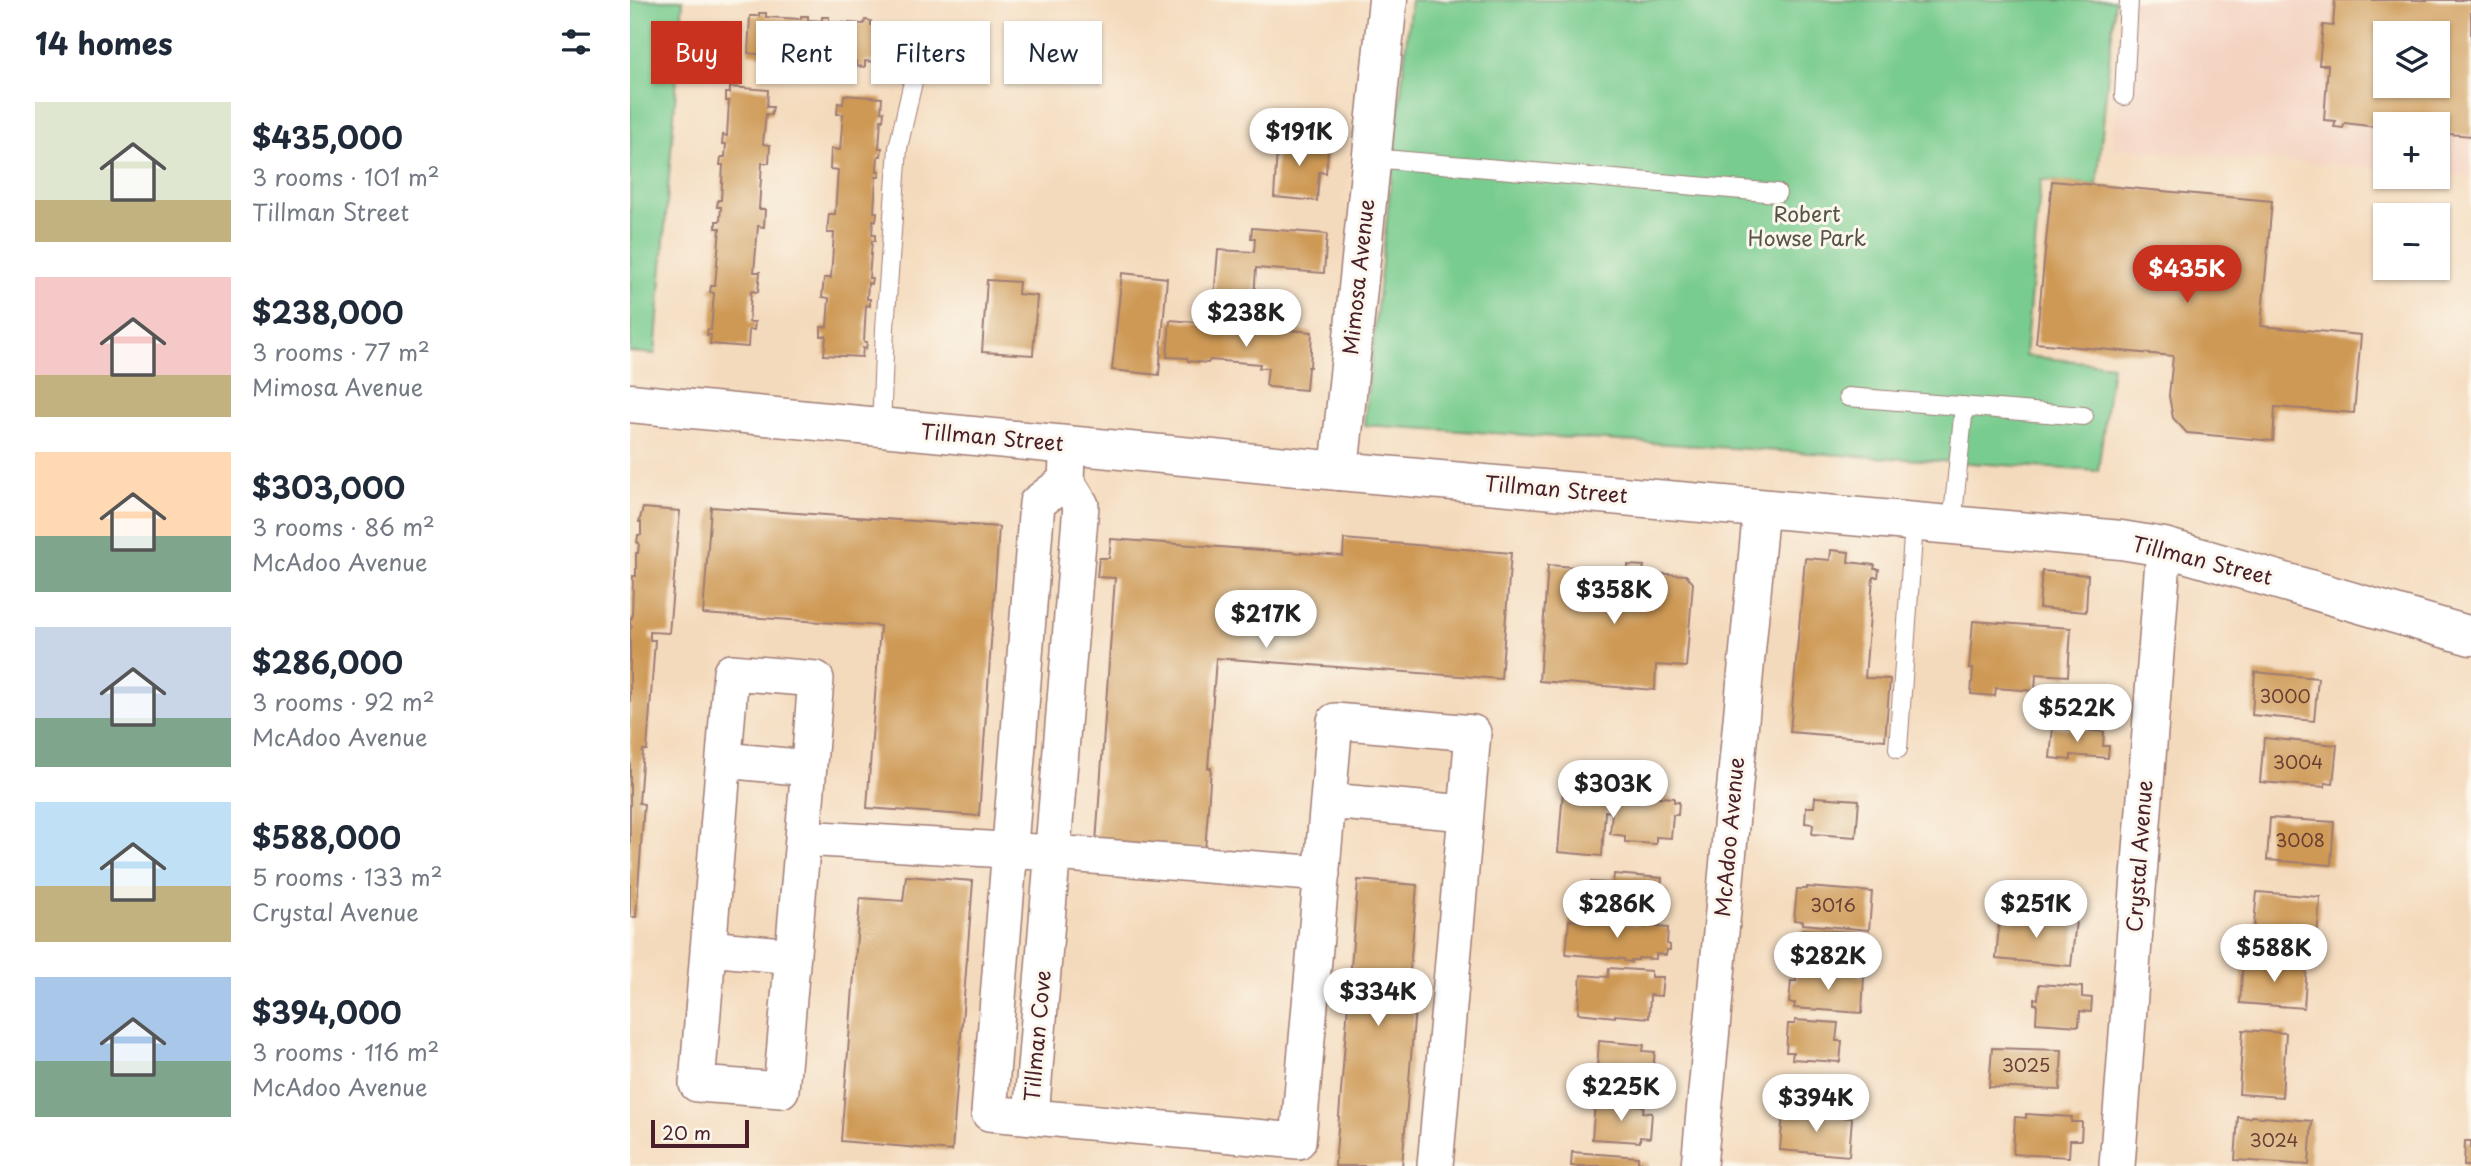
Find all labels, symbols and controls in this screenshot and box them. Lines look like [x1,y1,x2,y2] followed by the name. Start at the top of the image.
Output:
[35,20,173,65] text: 14 homes
[651,21,742,84] chip: Buy
[756,21,857,84] chip: Rent
[871,21,990,84] chip: Filters
[1004,21,1102,84] chip: New
[2373,21,2450,280] map controls
[2373,21,2450,98] button: layers
[557,23,595,61] icon: filters
[1250,108,1348,168] pin: $191K
[2373,112,2450,189] button: +
[1265,113,1333,148] text: $191K
[252,114,403,159] text: $435,000
[91,130,175,214] icon: home
[252,159,440,194] text: 3 rooms · 101 m²
[252,194,409,229] text: Tillman Street
[1333,197,1381,356] street label: Mimosa Avenue
[1748,197,1866,253] park label: Robert Howse Park
[2373,203,2450,280] button: −
[2138,246,2236,305] pin: $435K
[2149,250,2225,285] text: $435K
[252,289,404,334] text: $238,000
[1197,290,1295,349] pin: $238K
[1207,294,1285,329] text: $238K
[91,305,175,389] icon: home
[252,334,430,369] text: 3 rooms · 77 m²
[252,369,423,404] text: Mimosa Avenue
[919,414,1065,458] street label: Tillman Street
[252,464,405,509] text: $303,000
[1483,466,1629,510] street label: Tillman Street
[91,480,175,564] icon: home
[252,509,435,544] text: 3 rooms · 86 m²
[2129,526,2276,592] street label: Tillman Street
[252,544,428,579] text: McAdoo Avenue
[1565,566,1663,626] pin: $358K
[1576,571,1652,606] text: $358K
[1217,590,1315,650] pin: $217K
[1231,595,1301,630] text: $217K
[252,639,403,684] text: $286,000
[91,655,175,739] icon: home
[2259,682,2311,709] house number: 3000
[252,684,435,719] text: 3 rooms · 92 m²
[2028,684,2126,744] pin: $522K
[2039,689,2115,724] text: $522K
[252,719,428,754] text: McAdoo Avenue
[2273,748,2323,775] house number: 3004
[1705,756,1751,918] street label: McAdoo Avenue
[1564,760,1662,820] pin: $303K
[1574,765,1652,800] text: $303K
[2117,779,2159,933] street label: Crystal Avenue
[252,814,401,859] text: $588,000
[2275,826,2325,853] house number: 3008
[91,830,175,914] icon: home
[252,859,443,894] text: 5 rooms · 133 m²
[1568,880,1666,940] pin: $286K
[1987,880,2085,940] pin: $251K
[1579,885,1655,920] text: $286K
[2000,885,2072,920] text: $251K
[1810,891,1856,918] house number: 3016
[252,894,419,929] text: Crystal Avenue
[2225,925,2323,984] pin: $588K
[2236,929,2312,964] text: $588K
[1779,932,1877,992] pin: $282K
[1790,937,1866,972] text: $282K
[1329,968,1427,1028] pin: $334K
[1014,969,1058,1103] street label: Tillman Cove
[1339,973,1417,1008] text: $334K
[252,989,402,1034] text: $394,000
[91,1005,175,1089] icon: home
[252,1034,439,1069] text: 3 rooms · 116 m²
[2002,1051,2050,1078] house number: 3025
[1572,1064,1670,1123] pin: $225K
[1582,1068,1660,1103] text: $225K
[252,1069,428,1104] text: McAdoo Avenue
[1767,1074,1865,1134] pin: $394K
[1778,1079,1854,1114] text: $394K
[651,1117,749,1149] scale bar
[662,1118,711,1146] text: 20 m
[2250,1126,2298,1153] house number: 3024

